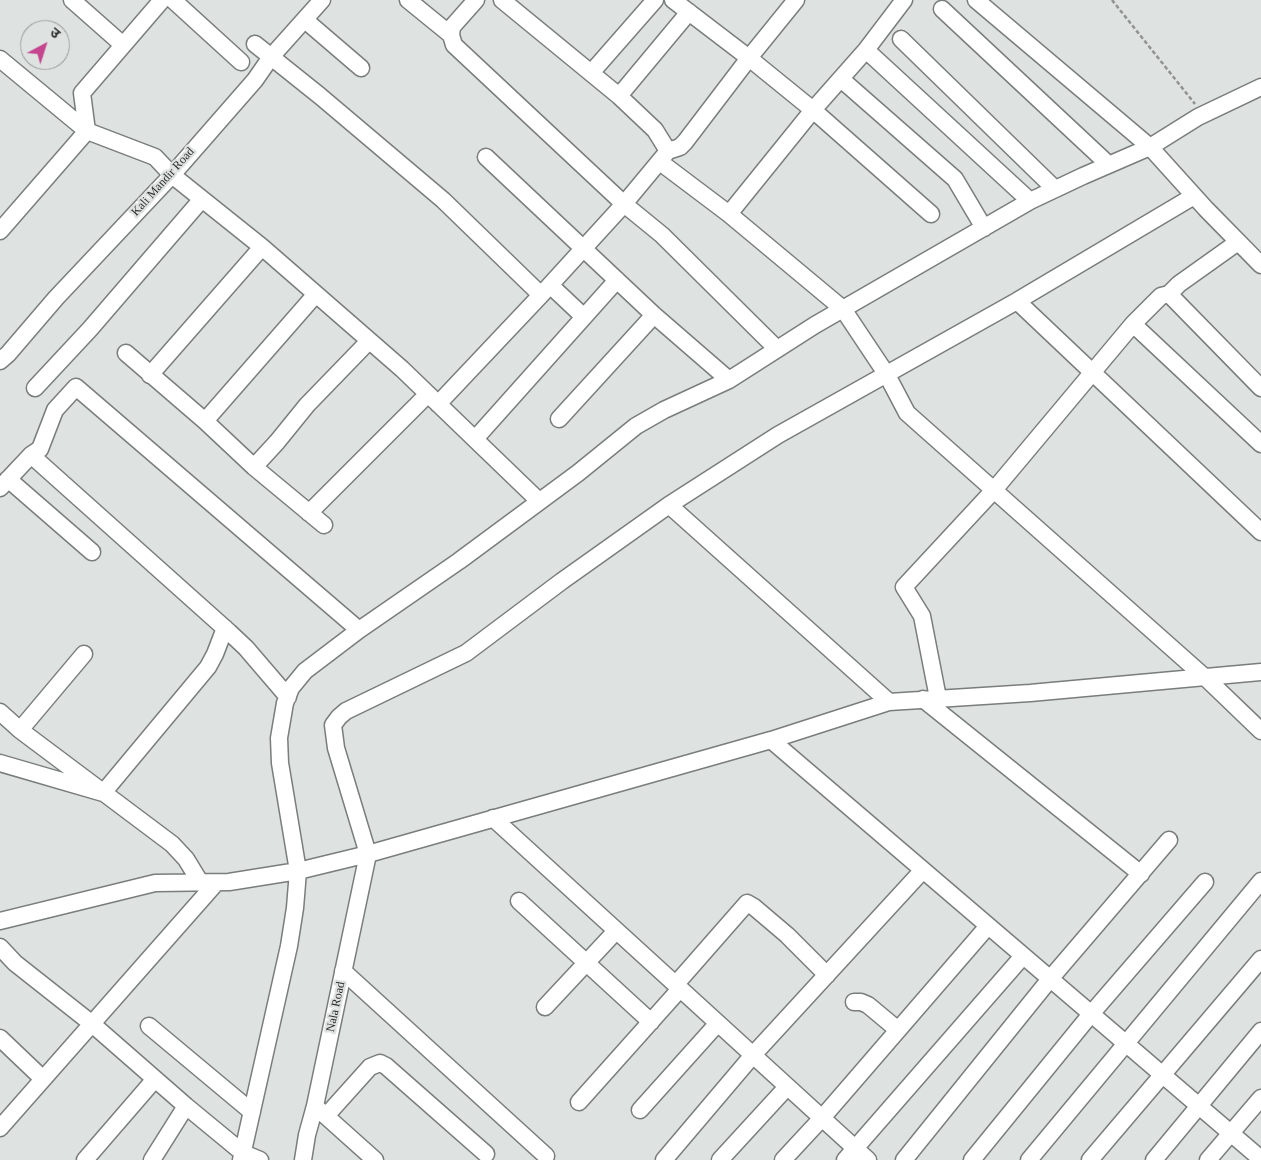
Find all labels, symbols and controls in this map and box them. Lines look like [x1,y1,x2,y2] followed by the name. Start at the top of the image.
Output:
[20,20,70,70] north arrow
[45,24,64,44] text: उ
[126,142,200,222] street label: Kali Mandir Road
[323,977,349,1037] street label: Nala Road

